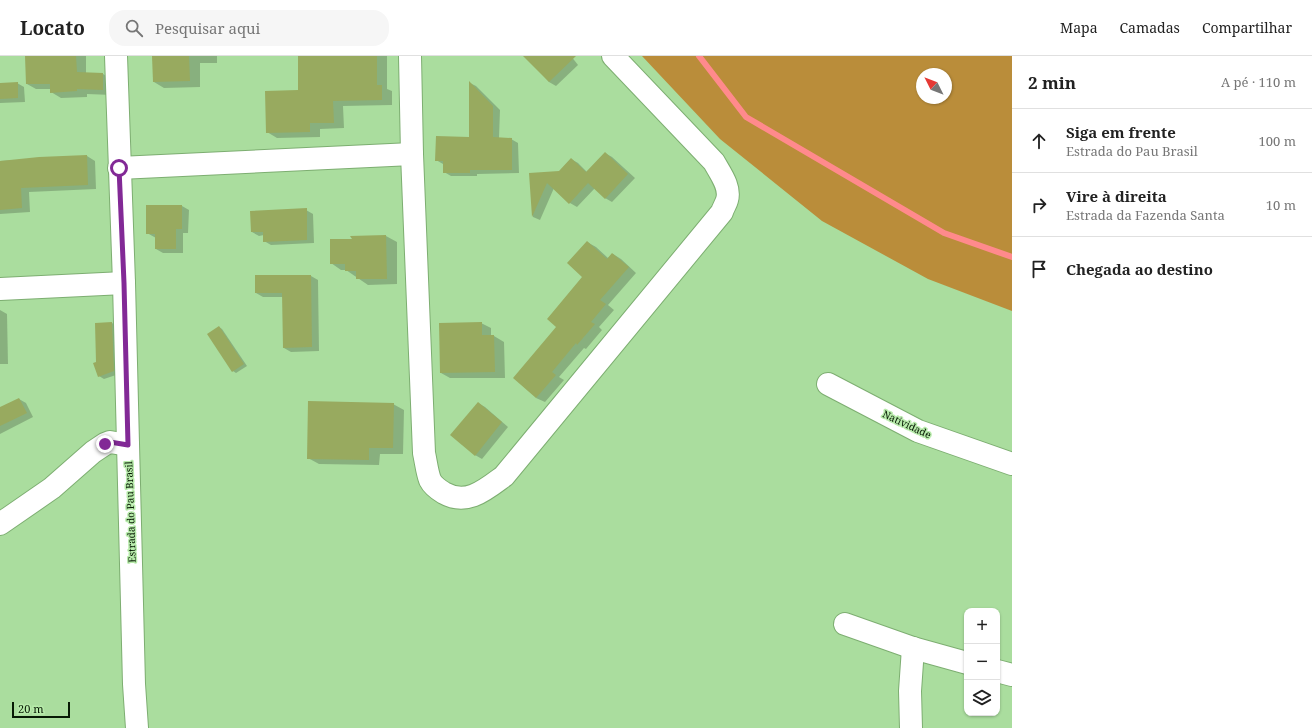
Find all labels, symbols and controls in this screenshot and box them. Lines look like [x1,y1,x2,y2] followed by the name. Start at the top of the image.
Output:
[109,10,389,46] search box
[20,15,85,41] text: Locato
[123,17,145,39] icon: search
[155,18,260,38] text: Pesquisar aqui
[1060,18,1098,37] text: Mapa
[1120,18,1180,37] text: Camadas
[1202,18,1292,37] text: Compartilhar
[916,68,952,104] north arrow
[1028,71,1076,94] text: 2 min
[1221,73,1296,91] text: A pé · 110 m
[1066,122,1176,142] text: Siga em frente
[1028,130,1050,152] icon: ahead
[1259,132,1296,150] text: 100 m
[1066,142,1198,160] text: Estrada do Pau Brasil
[110,159,128,177] route start
[1066,186,1167,206] text: Vire à direita
[1028,194,1050,216] icon: right
[1266,196,1296,214] text: 10 m
[1066,206,1225,224] text: Estrada da Fazenda Santa
[1028,258,1050,280] icon: arrive
[1066,259,1213,279] text: Chegada ao destino
[880,407,934,441] street label: Natividade
[96,435,114,453] route end
[121,461,139,563] street label: Estrada do Pau Brasil
[964,608,1000,716] map controls
[964,608,1000,644] button: +
[964,644,1000,680] button: −
[964,680,1000,716] button: layers
[12,700,70,719] scale bar
[18,701,44,716] text: 20 m

